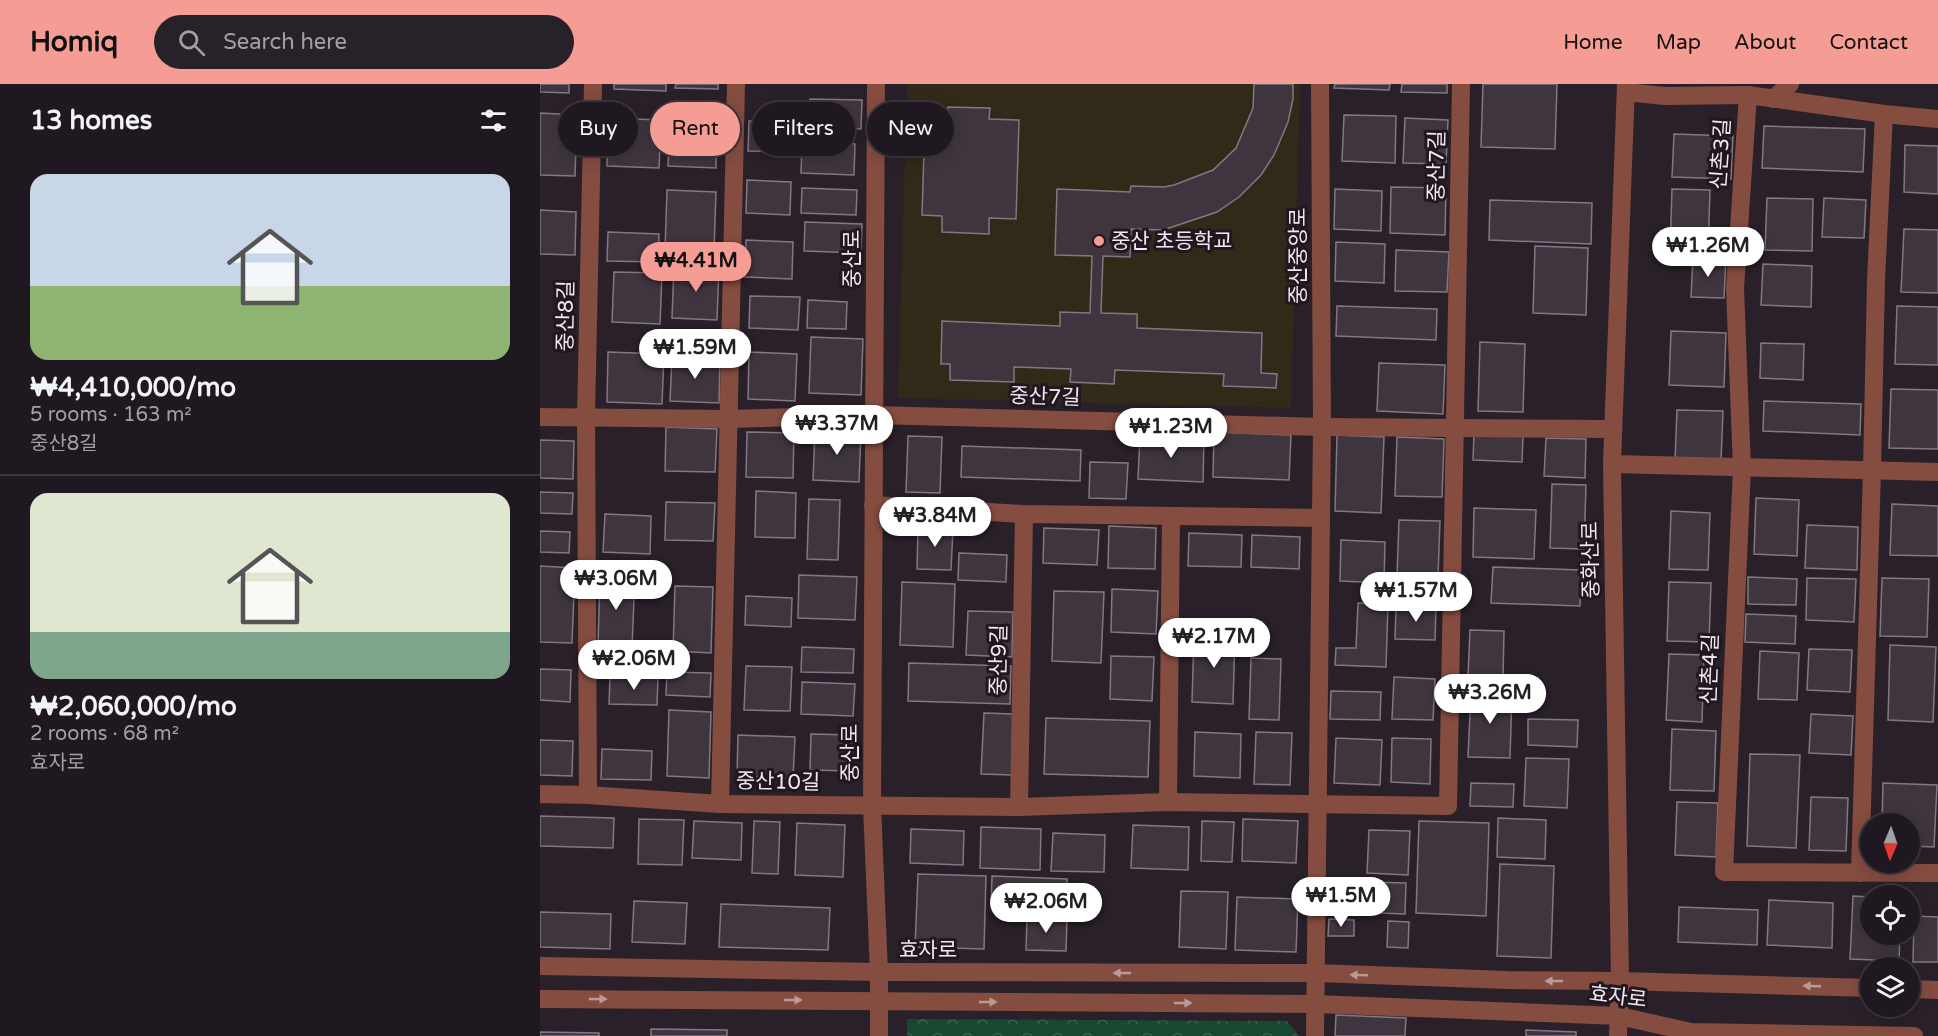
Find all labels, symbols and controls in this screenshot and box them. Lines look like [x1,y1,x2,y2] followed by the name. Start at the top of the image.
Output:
[154,15,574,69] search box
[30,25,118,59] text: Homiq
[175,26,208,59] icon: search
[223,29,347,55] text: Search here
[1563,30,1623,55] text: Home
[1656,30,1701,55] text: Map
[1734,30,1796,55] text: About
[1829,30,1908,55] text: Contact
[558,102,638,156] chip: Buy
[650,102,740,156] chip: Rent
[752,102,855,156] chip: Filters
[867,102,954,156] chip: New
[477,104,510,137] icon: filters
[30,105,152,136] text: 13 homes
[1706,118,1736,190] street label: 신촌3길
[1424,130,1450,202] street label: 중산7길
[1286,208,1311,304] street label: 중산중앙로
[216,213,324,321] icon: home
[1659,227,1757,278] pin: ₩1.26M
[1111,229,1232,254] place label: 중산 초등학교
[840,230,865,288] street label: 중산로
[1092,234,1106,248] marker: 중산 초등학교
[1666,234,1750,258] text: ₩1.26M
[647,242,745,293] pin: ₩4.41M
[654,249,738,273] text: ₩4.41M
[553,280,579,352] street label: 중산8길
[646,329,744,380] pin: ₩1.59M
[653,336,737,360] text: ₩1.59M
[30,372,236,403] text: ₩4,410,000/mo
[1009,383,1081,411] street label: 중산7길
[30,403,192,427] text: 5 rooms · 163 m²
[788,405,886,456] pin: ₩3.37M
[1122,408,1220,459] pin: ₩1.23M
[795,412,879,436] text: ₩3.37M
[1129,415,1213,439] text: ₩1.23M
[30,432,98,456] text: 중산8길
[886,497,984,548] pin: ₩3.84M
[893,504,977,528] text: ₩3.84M
[1578,521,1604,599] street label: 중화산로
[216,532,324,640] icon: home
[567,560,665,611] pin: ₩3.06M
[574,567,658,591] text: ₩3.06M
[1367,572,1465,623] pin: ₩1.57M
[1374,579,1458,603] text: ₩1.57M
[1165,618,1263,669] pin: ₩2.17M
[986,624,1012,696] street label: 중산9길
[1172,625,1256,649] text: ₩2.17M
[1696,633,1724,705] street label: 신촌4길
[585,640,683,691] pin: ₩2.06M
[592,647,676,671] text: ₩2.06M
[1441,674,1539,725] pin: ₩3.26M
[1448,681,1532,705] text: ₩3.26M
[30,691,237,722] text: ₩2,060,000/mo
[30,722,179,746] text: 2 rooms · 68 m²
[838,724,863,782] street label: 중산로
[30,751,85,775] text: 효자로
[736,769,820,795] street label: 중산10길
[1860,813,1920,873] north arrow
[1860,813,1920,1017] map controls
[1299,877,1383,928] pin: ₩1.5M
[997,883,1095,934] pin: ₩2.06M
[1305,884,1377,908] text: ₩1.5M
[1860,885,1920,945] button: locate
[1004,890,1088,914] text: ₩2.06M
[899,938,957,963] street label: 효자로
[1860,957,1920,1017] button: layers
[1113,968,1132,978] one-way arrow
[1350,970,1369,979] one-way arrow
[1545,976,1564,985] one-way arrow
[1588,981,1648,1013] street label: 효자로
[1803,982,1822,991] one-way arrow
[589,994,608,1004] one-way arrow
[784,995,803,1005] one-way arrow
[979,997,998,1007] one-way arrow
[1174,998,1193,1008] one-way arrow

